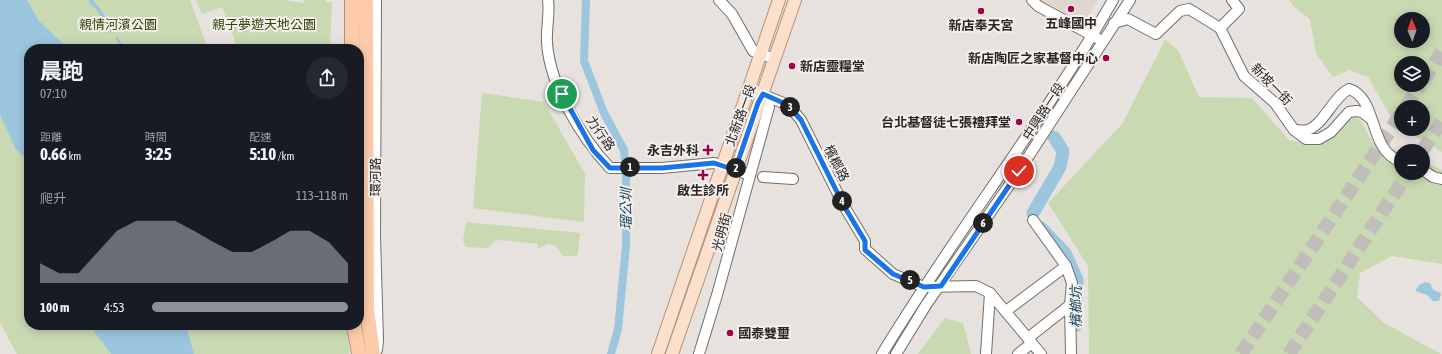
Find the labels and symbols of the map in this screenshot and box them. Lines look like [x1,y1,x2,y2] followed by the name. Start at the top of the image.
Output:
[1066,4,1076,14] marker: 五峰國中
[976,6,986,16] marker: 新店奉天宮
[1394,12,1430,48] north arrow
[1045,16,1097,31] place label: 五峰國中
[79,17,157,32] park label: 親情河濱公園
[212,17,316,32] park label: 親子夢遊天地公園
[948,18,1014,33] place label: 新店奉天宮
[968,51,1098,66] place label: 新店陶匠之家基督中心
[1101,53,1111,63] marker: 新店陶匠之家基督中心
[800,59,865,74] place label: 新店靈糧堂
[1248,60,1295,108] street label: 新坡一街
[787,61,797,71] marker: 新店靈糧堂
[545,77,579,111] pin
[1019,80,1067,143] street label: 中興路一段
[722,82,759,148] street label: 北新路一段
[780,97,800,117] pin: 3
[583,113,618,154] street label: 力行路
[881,115,1011,130] place label: 台北基督徒七張禮拜堂
[1014,117,1024,127] marker: 台北基督徒七張禮拜堂
[821,142,852,184] street label: 檳榔路
[647,143,699,158] place label: 永吉外科
[702,144,714,156] marker: 永吉外科
[1002,154,1036,188] pin
[368,157,383,197] street label: 環河路
[620,157,640,177] pin: 1
[726,158,746,178] pin: 2
[697,169,709,181] marker: 啟生診所
[677,183,729,198] place label: 啟生診所
[618,186,634,230] water label: 瑠公圳
[832,191,852,211] pin: 4
[709,211,734,253] street label: 光明街
[973,213,993,233] pin: 6
[900,270,920,290] pin: 5
[1068,284,1084,328] water label: 檳榔坑
[738,326,790,341] place label: 國泰雙璽
[725,328,735,338] marker: 國泰雙璽

